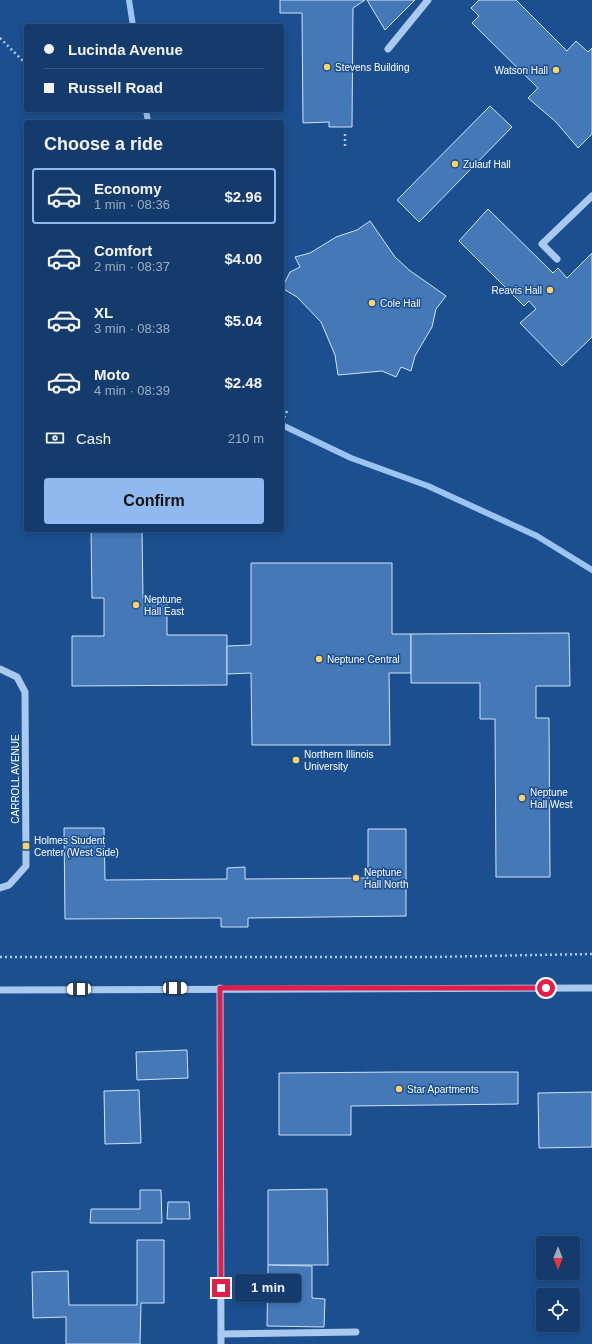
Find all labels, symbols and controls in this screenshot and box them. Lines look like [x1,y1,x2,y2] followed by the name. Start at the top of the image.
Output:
[68,41,183,58] text: Lucinda Avenue
[322,62,332,72] marker: Stevens Building
[335,62,410,73] place label: Stevens Building
[494,65,548,76] place label: Watson Hall
[551,65,561,75] marker: Watson Hall
[68,79,163,96] text: Russell Road
[44,134,163,154] text: Choose a ride
[450,159,460,169] marker: Zulauf Hall
[463,159,511,170] place label: Zulauf Hall
[46,178,82,214] icon: car
[94,180,162,197] text: Economy
[224,188,262,205] text: $2.96
[94,197,170,212] text: 1 min · 08:36
[46,240,82,276] icon: car
[94,242,152,259] text: Comfort
[224,250,262,267] text: $4.00
[94,259,170,274] text: 2 min · 08:37
[491,285,542,296] place label: Reavis Hall
[545,285,555,295] marker: Reavis Hall
[367,298,377,308] marker: Cole Hall
[380,298,421,309] place label: Cole Hall
[46,302,82,338] icon: car
[94,304,113,321] text: XL
[224,312,262,329] text: $5.04
[94,321,170,336] text: 3 min · 08:38
[46,364,82,400] icon: car
[94,366,130,383] text: Moto
[224,374,262,391] text: $2.48
[94,383,170,398] text: 4 min · 08:39
[44,427,66,449] icon: cash
[76,430,111,447] text: Cash
[228,431,264,446] text: 210 m
[44,478,264,524] button: Confirm
[144,594,184,617] place label: Neptune Hall East
[131,600,141,610] marker: Neptune Hall East
[314,654,324,664] marker: Neptune Central
[327,654,400,665] place label: Neptune Central
[10,734,21,824] street label: CARROLL AVENUE
[304,749,373,772] place label: Northern Illinois University
[291,755,301,765] marker: Northern Illinois University
[530,787,573,810] place label: Neptune Hall West
[517,793,527,803] marker: Neptune Hall West
[34,835,119,858] place label: Holmes Student Center (West Side)
[21,841,31,851] marker: Holmes Student Center (West Side)
[364,867,408,890] place label: Neptune Hall North
[351,873,361,883] marker: Neptune Hall North
[537,979,555,997] route start
[163,982,187,994] car
[67,983,91,995] car
[394,1084,404,1094] marker: Star Apartments
[407,1084,479,1095] place label: Star Apartments
[536,1236,580,1280] north arrow
[536,1236,580,1332] map controls
[235,1274,301,1302] callout: 1 min
[212,1279,230,1297] route end
[251,1280,285,1295] text: 1 min
[536,1288,580,1332] button: locate

